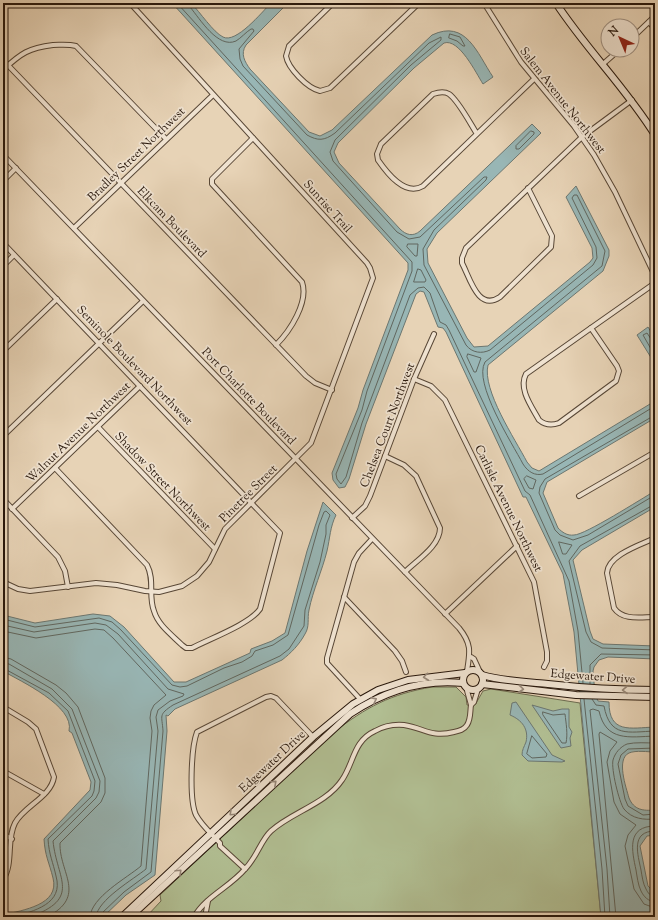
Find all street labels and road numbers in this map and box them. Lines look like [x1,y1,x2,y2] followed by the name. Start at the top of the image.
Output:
[515,43,610,158] street label: Salem Avenue Northwest
[84,103,190,206] street label: Bradley Street Northwest
[298,176,356,238] street label: Sunrise Trail
[132,183,210,263] street label: Elkcam Boulevard
[72,302,197,430] street label: Seminole Boulevard Northwest
[197,344,300,450] street label: Port Charlotte Boulevard
[356,360,420,490] street label: Chelsea Court Northwest
[22,378,135,488] street label: Walnut Avenue Northwest
[110,428,215,535] street label: Shadow Street Northwest
[469,442,547,575] street label: Carlisle Avenue Northwest
[216,461,282,527] street label: Pinetree Street
[550,665,636,689] street label: Edgewater Drive
[235,726,310,797] street label: Edgewater Drive

